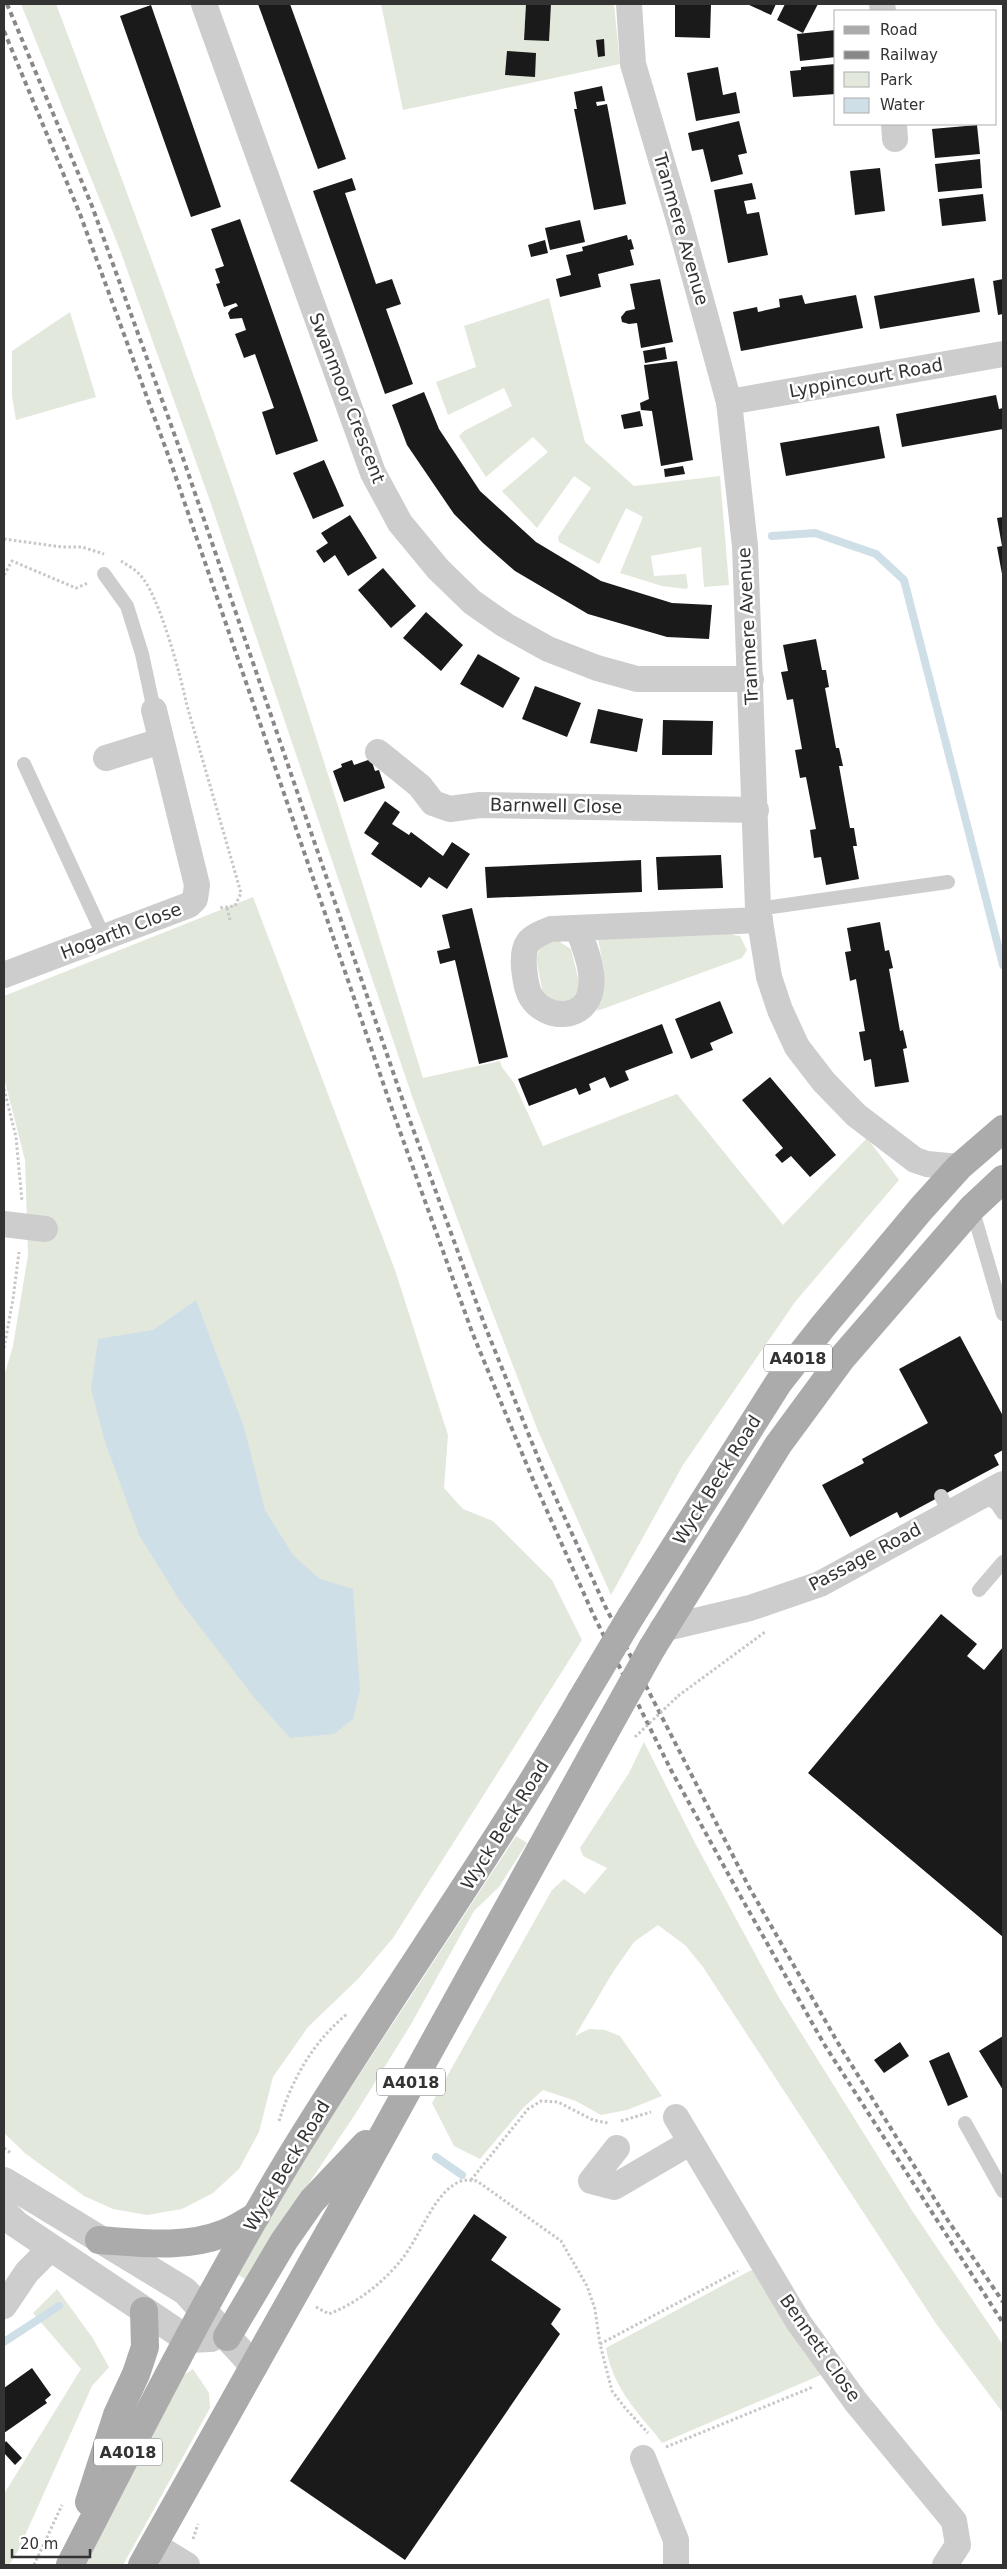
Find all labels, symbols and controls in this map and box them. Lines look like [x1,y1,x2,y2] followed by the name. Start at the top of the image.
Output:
[834,10,997,125] legend
[880,21,918,39] text: Road
[880,46,938,64] text: Railway
[880,71,913,89] text: Park
[880,96,925,114] text: Water
[649,149,713,307] street label: Tranmere Avenue
[305,310,390,486] street label: Swanmoor Crescent
[787,354,945,401] street label: Lyppincourt Road
[733,547,762,706] street label: Tranmere Avenue
[490,794,622,817] street label: Barnwell Close
[57,898,184,963] street label: Hogarth Close
[764,1345,832,1372] road number: A4018
[668,1411,765,1548] street label: Wyck Beck Road
[805,1518,925,1595] street label: Passage Road
[456,1756,553,1893] street label: Wyck Beck Road
[377,2068,445,2096] road number: A4018
[239,2097,334,2235] street label: Wyck Beck Road
[776,2290,865,2405] street label: Bennett Close
[94,2438,162,2466] road number: A4018
[12,2526,90,2558] scale bar
[20,2535,58,2553] text: 20 m

